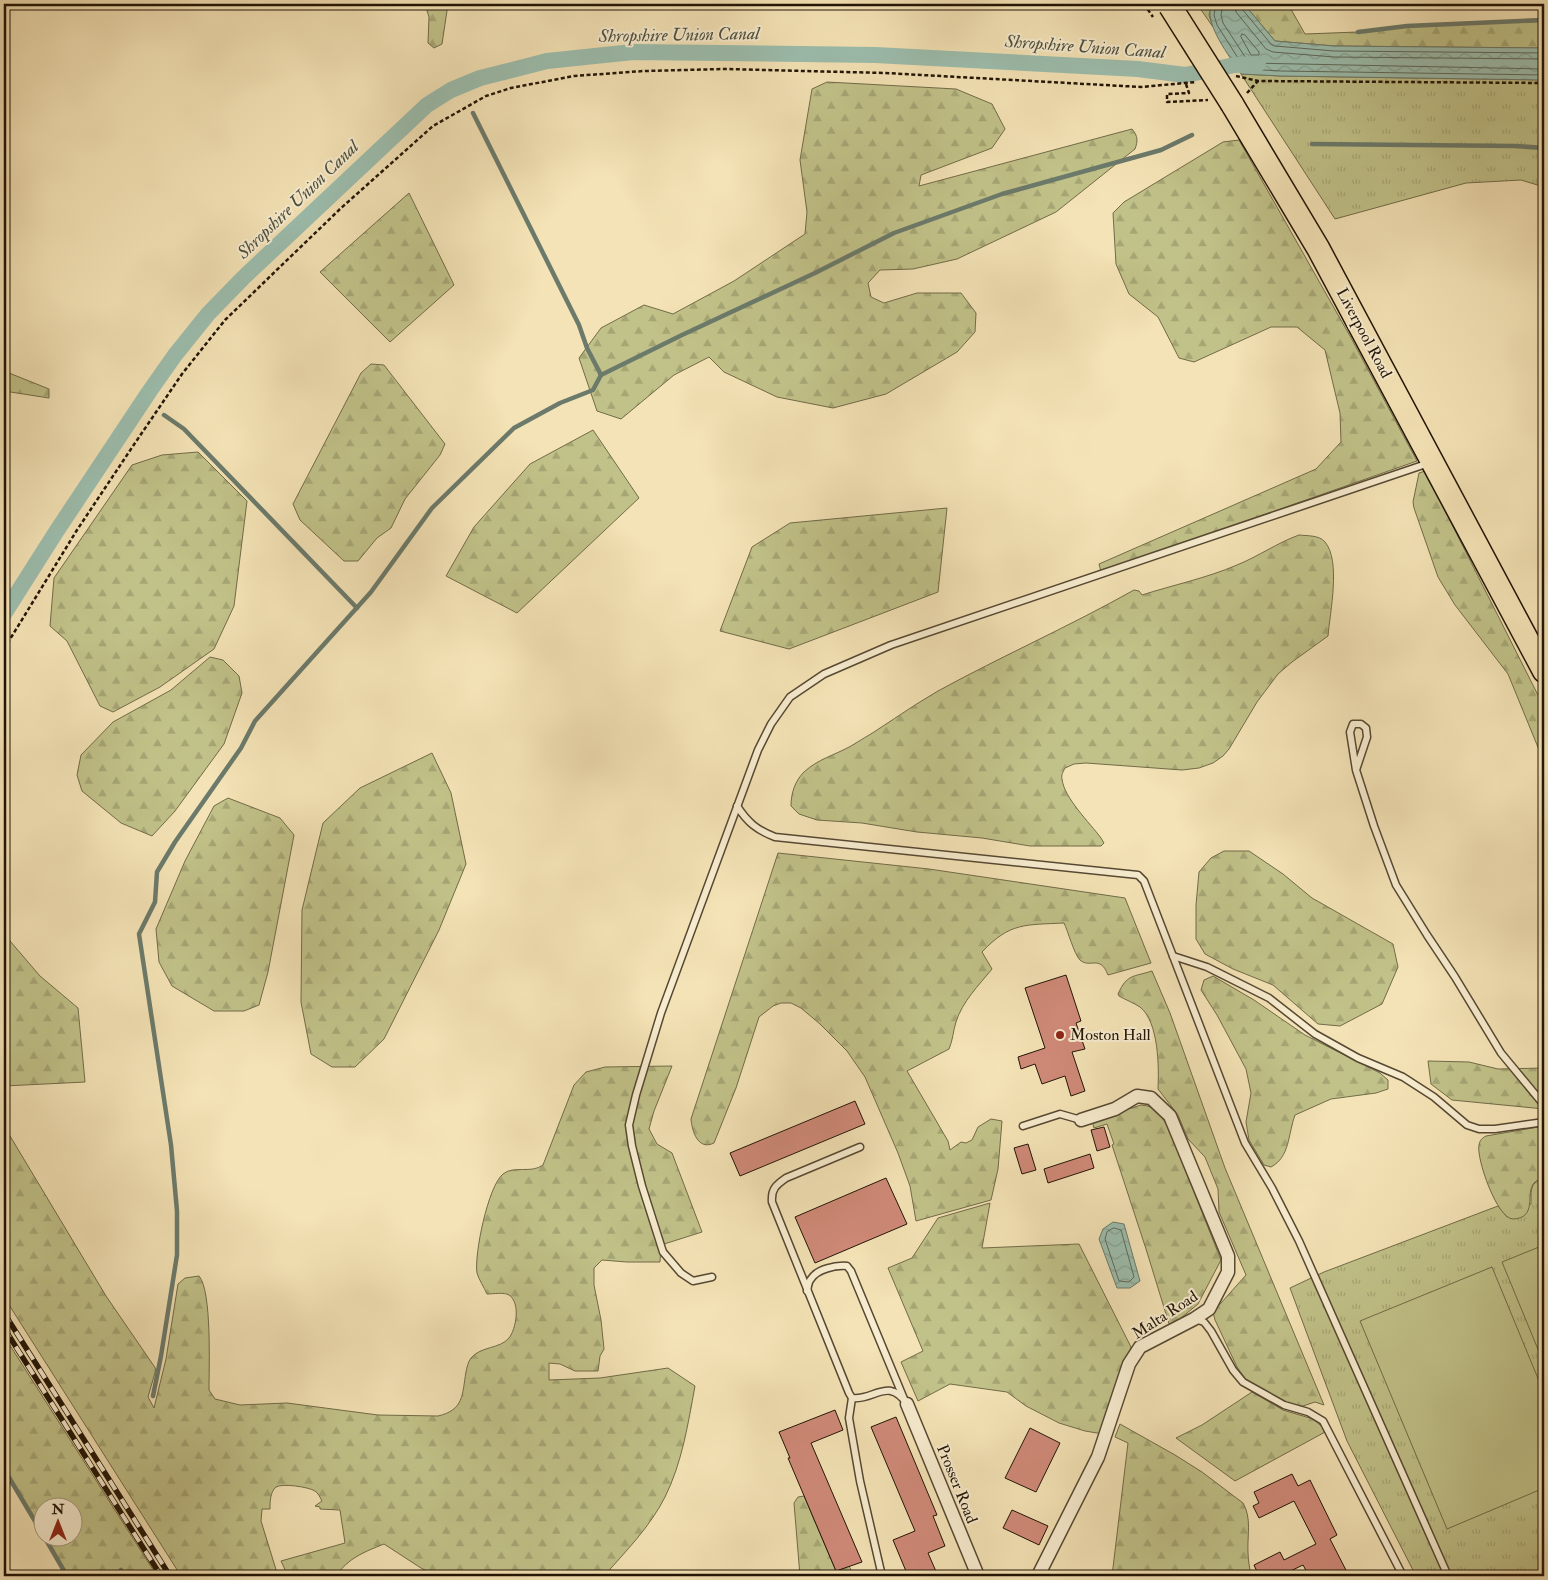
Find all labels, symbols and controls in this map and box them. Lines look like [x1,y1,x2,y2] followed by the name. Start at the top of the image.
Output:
[597,22,761,48] water label: Shropshire Union Canal
[1003,30,1168,64] water label: Shropshire Union Canal
[231,135,365,265] water label: Shropshire Union Canal
[1331,284,1396,382] street label: Liverpool Road
[1070,1025,1151,1045] place label: Moston Hall
[1054,1029,1066,1041] marker: Moston Hall
[1128,1286,1202,1344] street label: Malta Road
[932,1442,982,1526] street label: Prosser Road
[32,1498,82,1548] north arrow
[51,1501,65,1518] text: N

